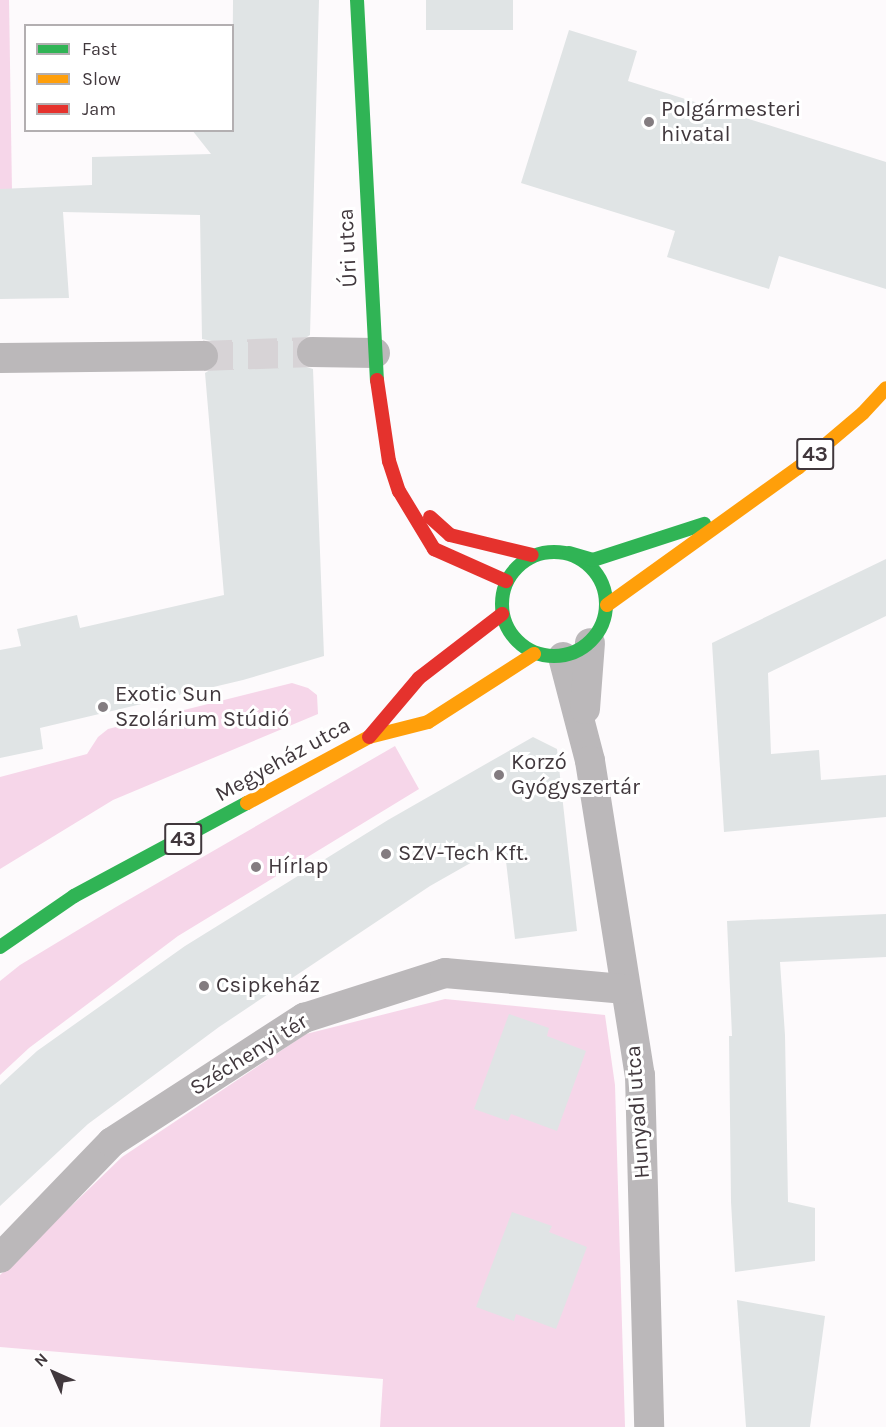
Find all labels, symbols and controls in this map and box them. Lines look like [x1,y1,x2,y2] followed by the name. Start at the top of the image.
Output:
[24,24,234,132] legend
[82,38,117,60] text: Fast
[82,68,121,90] text: Slow
[661,96,801,148] place label: Polgármesteri hivatal
[82,98,116,120] text: Jam
[642,115,656,129] marker: Polgármesteri hivatal
[333,208,363,288] street label: Úri utca
[796,436,834,472] road number: 43
[115,681,289,732] place label: Exotic Sun Szolárium Stúdió
[96,700,110,714] marker: Exotic Sun Szolárium Stúdió
[211,712,355,808] street label: Megyeház utca
[511,749,640,800] place label: Korzó Gyógyszertár
[492,768,506,782] marker: Korzó Gyógyszertár
[164,821,202,857] road number: 43
[398,841,528,867] place label: SZV-Tech Kft.
[379,847,393,861] marker: SZV-Tech Kft.
[268,854,328,880] place label: Hírlap
[249,860,263,874] marker: Hírlap
[216,973,320,999] place label: Csipkeház
[197,979,211,993] marker: Csipkeház
[185,1008,313,1102] street label: Széchenyi tér
[620,1044,656,1180] street label: Hunyadi utca
[24,1343,84,1403] north arrow
[30,1349,52,1371] text: N

